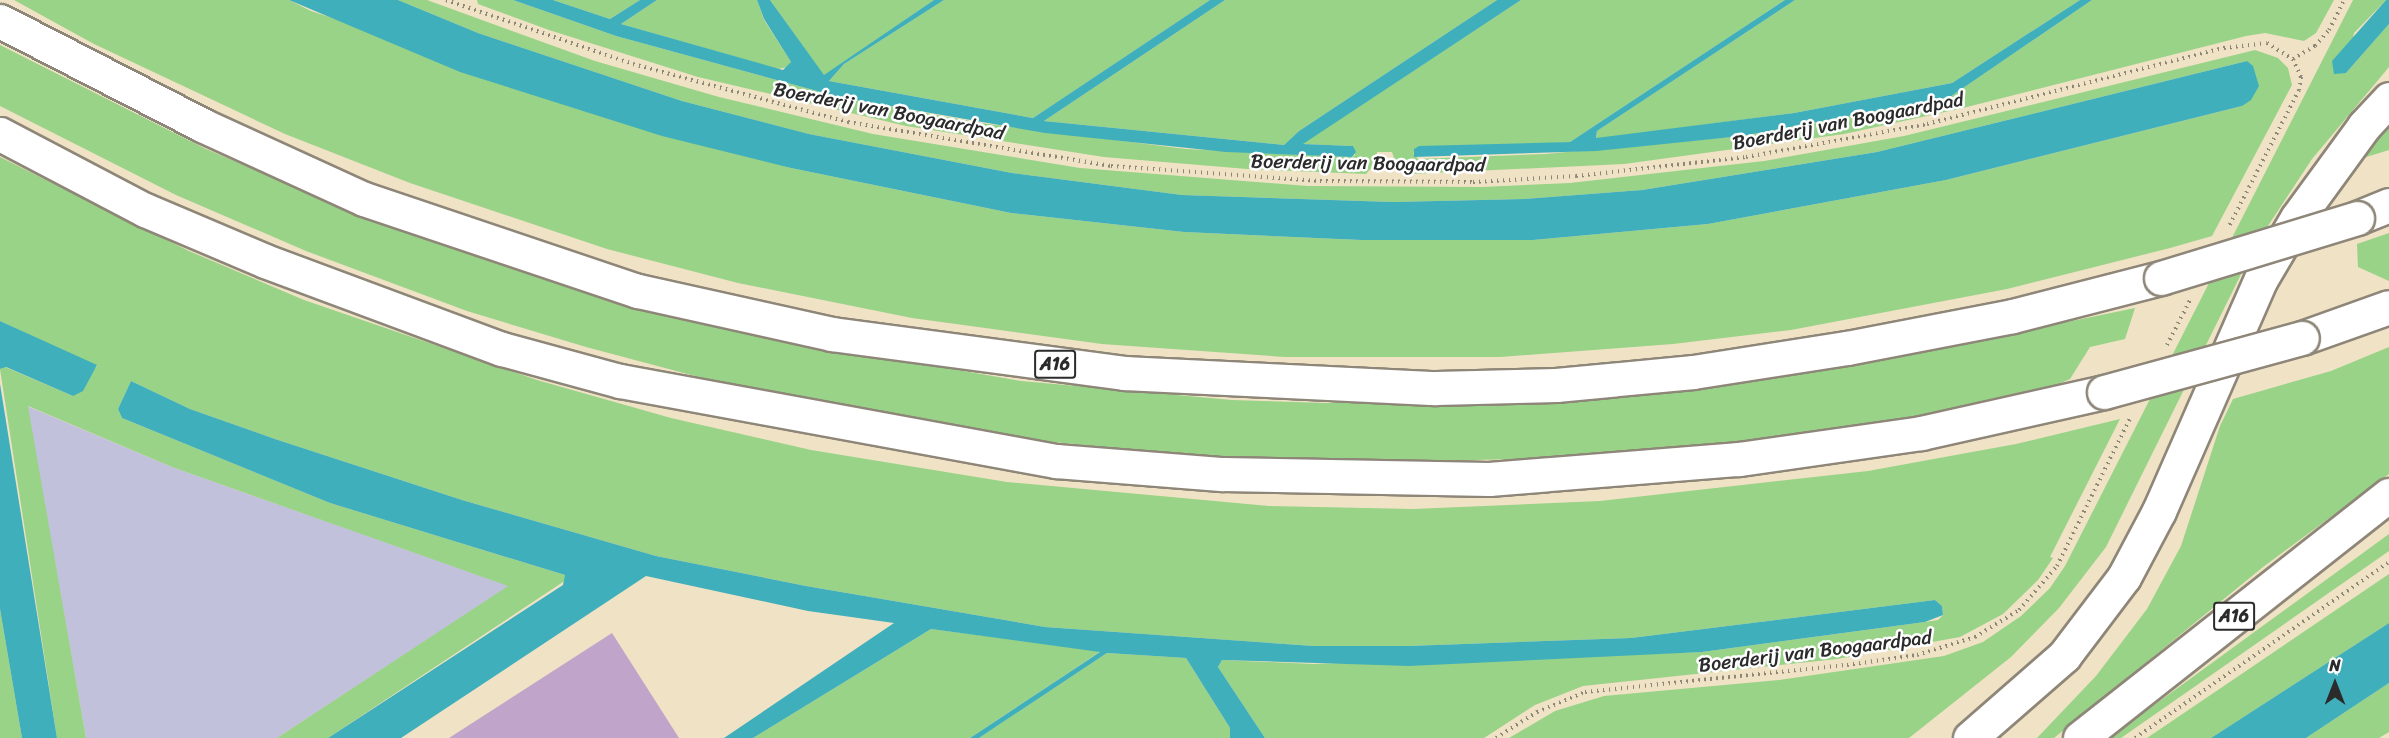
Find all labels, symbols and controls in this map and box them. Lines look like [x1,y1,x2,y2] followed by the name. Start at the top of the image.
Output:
[771,77,1007,145] street label: Boerderij van Boogaardpad
[1730,87,1966,155] street label: Boerderij van Boogaardpad
[1250,149,1486,177] street label: Boerderij van Boogaardpad
[1034,349,1076,379] road number: A16
[2213,601,2255,631] road number: A16
[1697,625,1933,677] street label: Boerderij van Boogaardpad
[2329,651,2341,680] text: N
[2305,654,2365,714] north arrow

